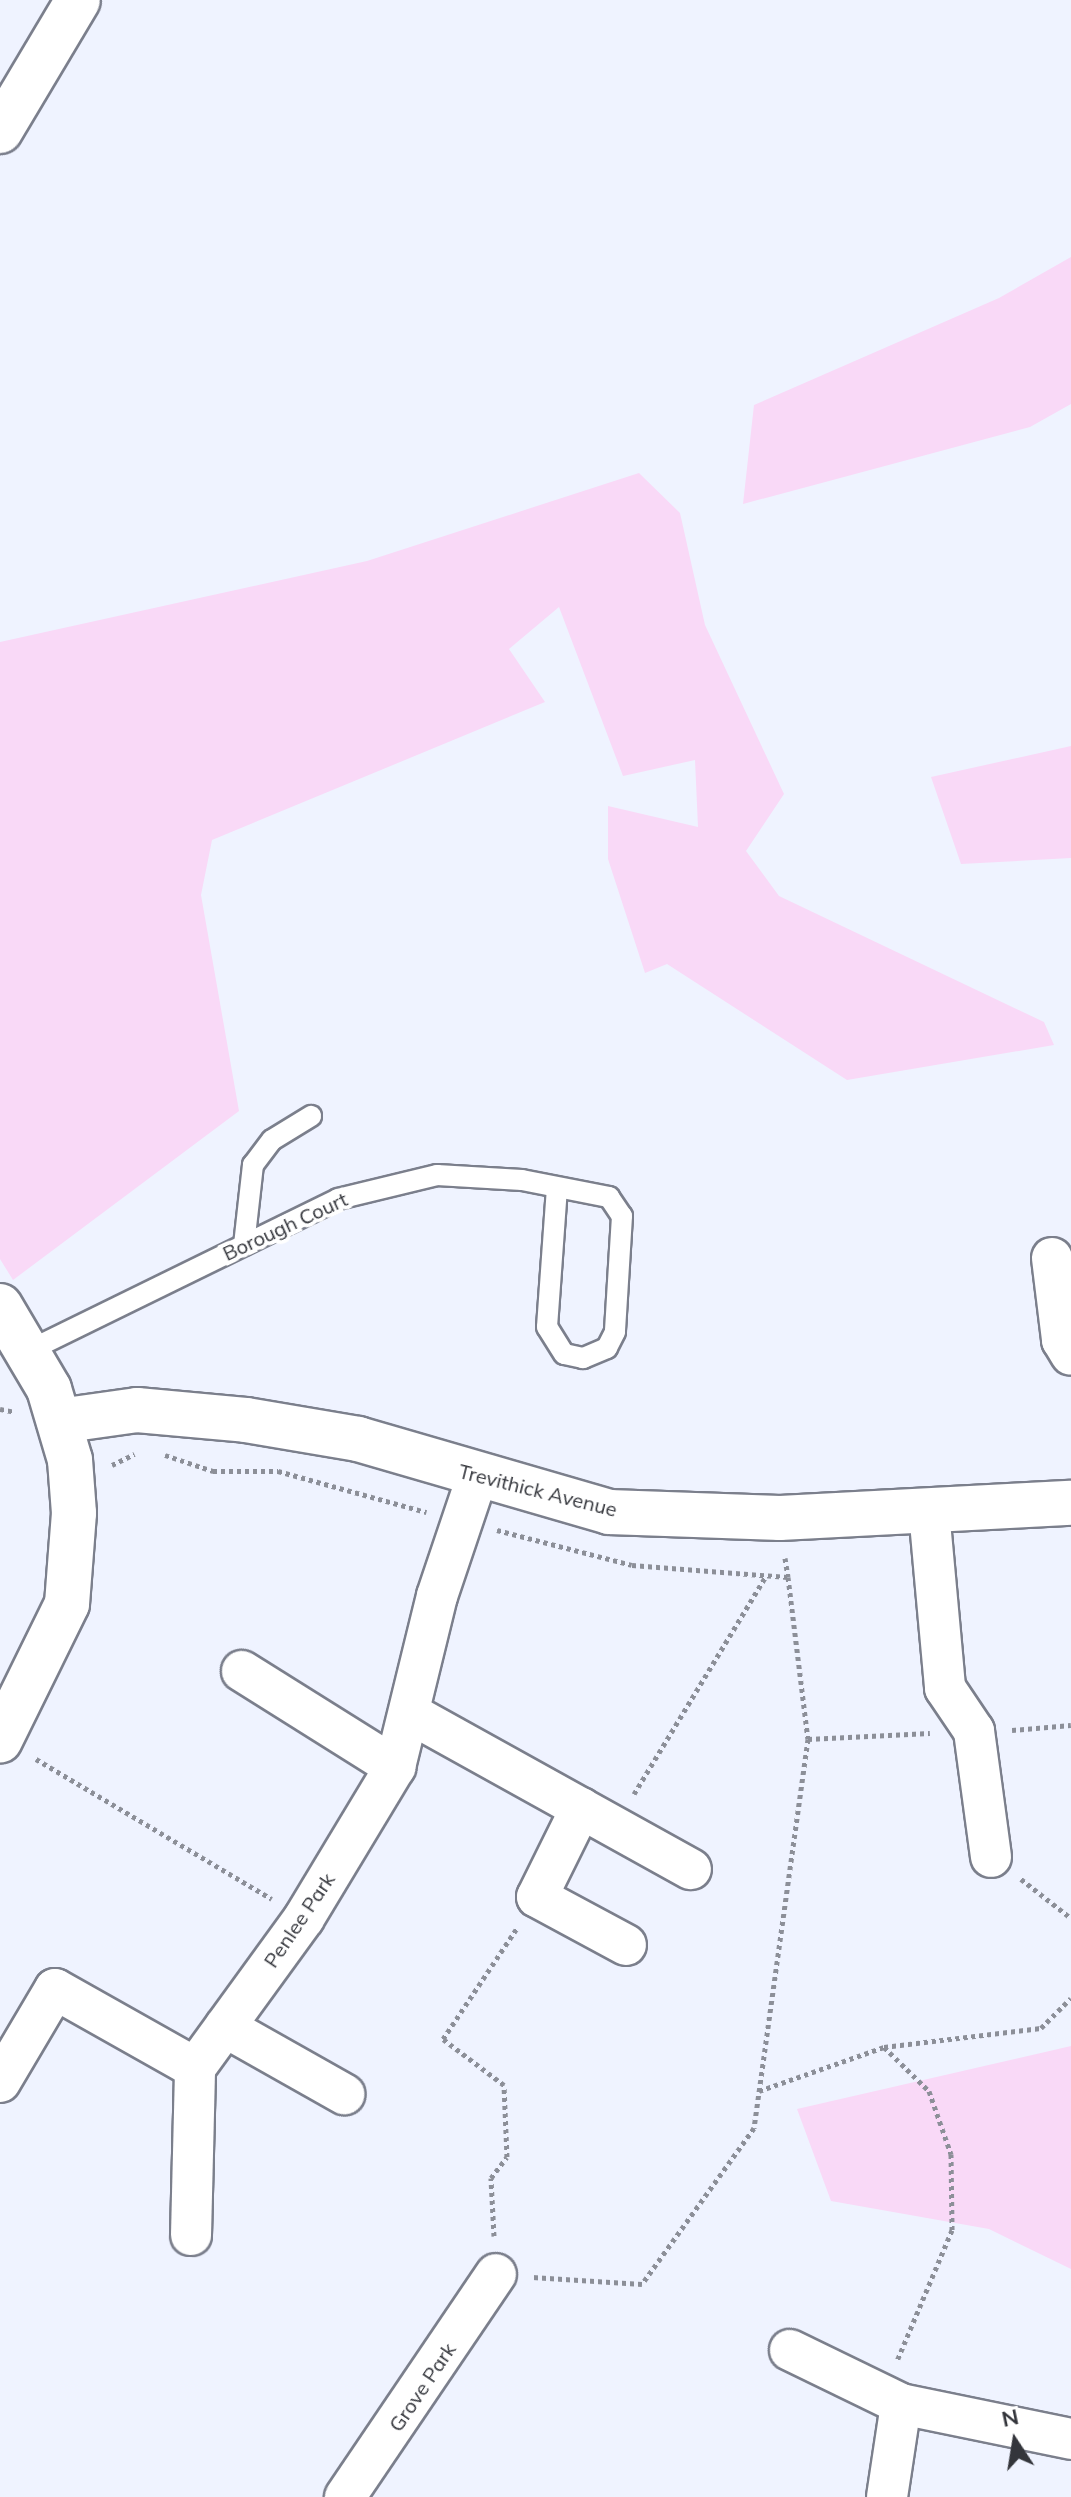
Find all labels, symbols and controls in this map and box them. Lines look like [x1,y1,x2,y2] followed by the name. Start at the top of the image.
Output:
[219,1187,351,1265] street label: Borough Court
[456,1459,620,1521] street label: Trevithick Avenue
[259,1868,339,1972] street label: Penlee Park
[384,2338,460,2436] street label: Grove Park
[975,2401,1055,2481] north arrow
[999,2402,1021,2433] text: N

